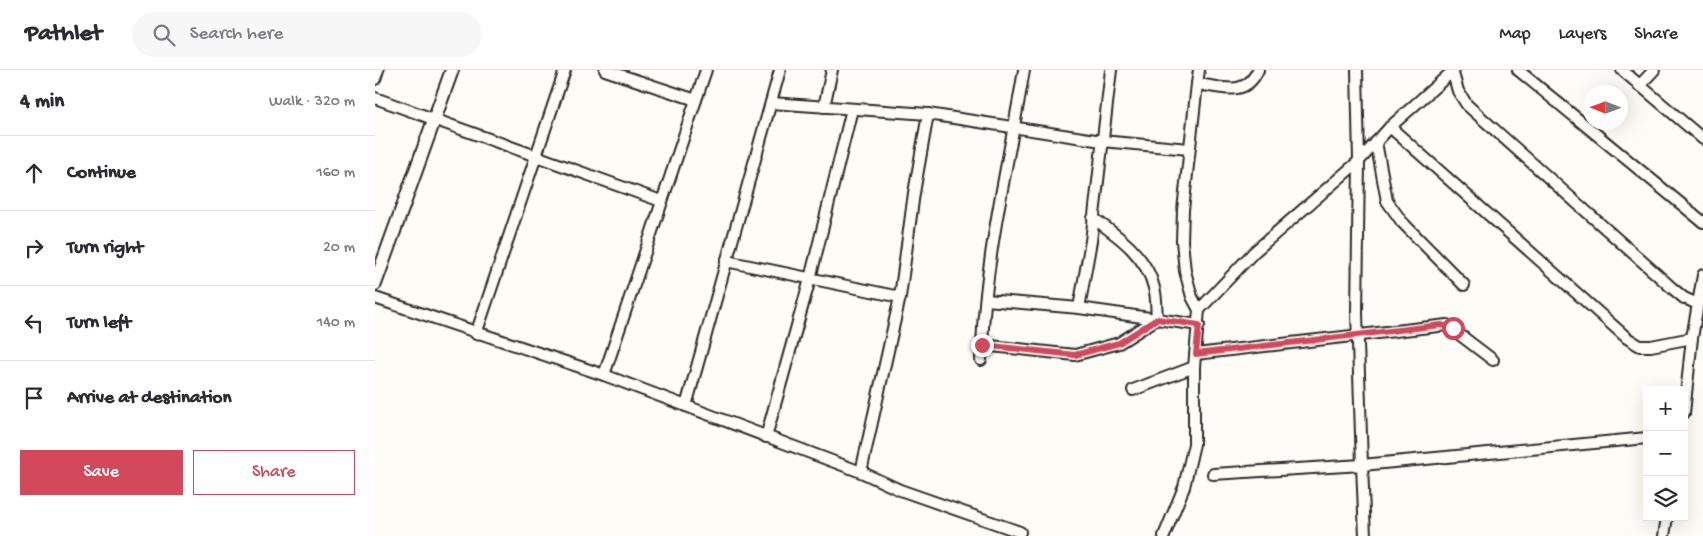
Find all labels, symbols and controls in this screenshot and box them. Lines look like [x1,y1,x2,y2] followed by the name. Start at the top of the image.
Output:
[132,12,482,57] search box
[25,20,102,49] text: Pathlet
[150,21,178,49] icon: search
[190,23,283,46] text: Search here
[1499,24,1531,45] text: Map
[1559,24,1606,45] text: Layers
[1634,24,1678,45] text: Share
[1583,85,1628,130] north arrow
[20,90,64,115] text: 4 min
[269,93,355,112] text: Walk · 320 m
[20,159,48,187] icon: ahead
[67,162,136,185] text: Continue
[316,164,355,183] text: 160 m
[20,234,48,262] icon: right
[67,237,143,260] text: Turn right
[323,239,355,258] text: 20 m
[20,309,48,337] icon: left
[67,312,131,335] text: Turn left
[317,314,355,333] text: 140 m
[1442,317,1465,340] route start
[971,334,994,357] route end
[20,384,48,412] icon: arrive
[1643,386,1688,521] map controls
[1643,386,1688,431] button: +
[67,387,231,410] text: Arrive at destination
[1643,431,1688,476] button: −
[20,450,183,495] button: Save
[193,450,355,495] button: Share
[1643,476,1688,521] button: layers

